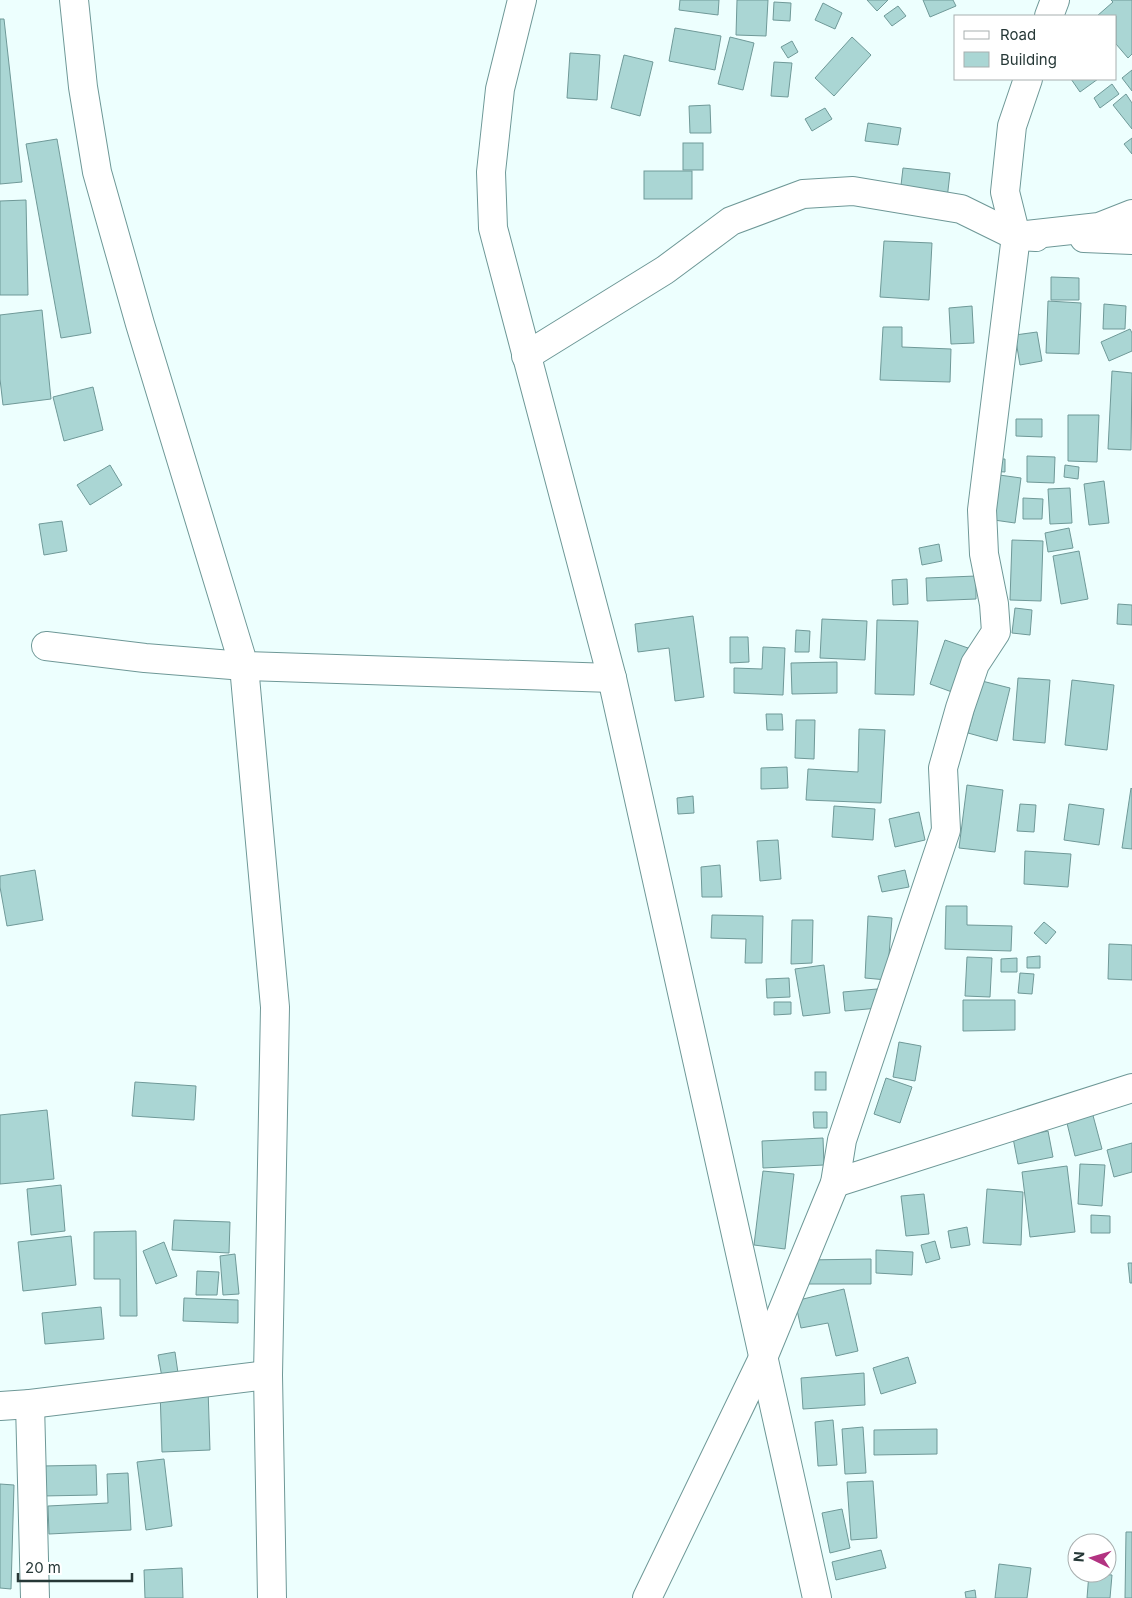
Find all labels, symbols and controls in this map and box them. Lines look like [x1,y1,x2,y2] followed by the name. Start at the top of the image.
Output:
[954,15,1117,80] legend
[1000,25,1036,44] text: Road
[1000,50,1057,69] text: Building
[1067,1533,1117,1583] north arrow
[18,1550,131,1582] scale bar
[1070,1551,1087,1563] text: N
[25,1558,61,1577] text: 20 m

